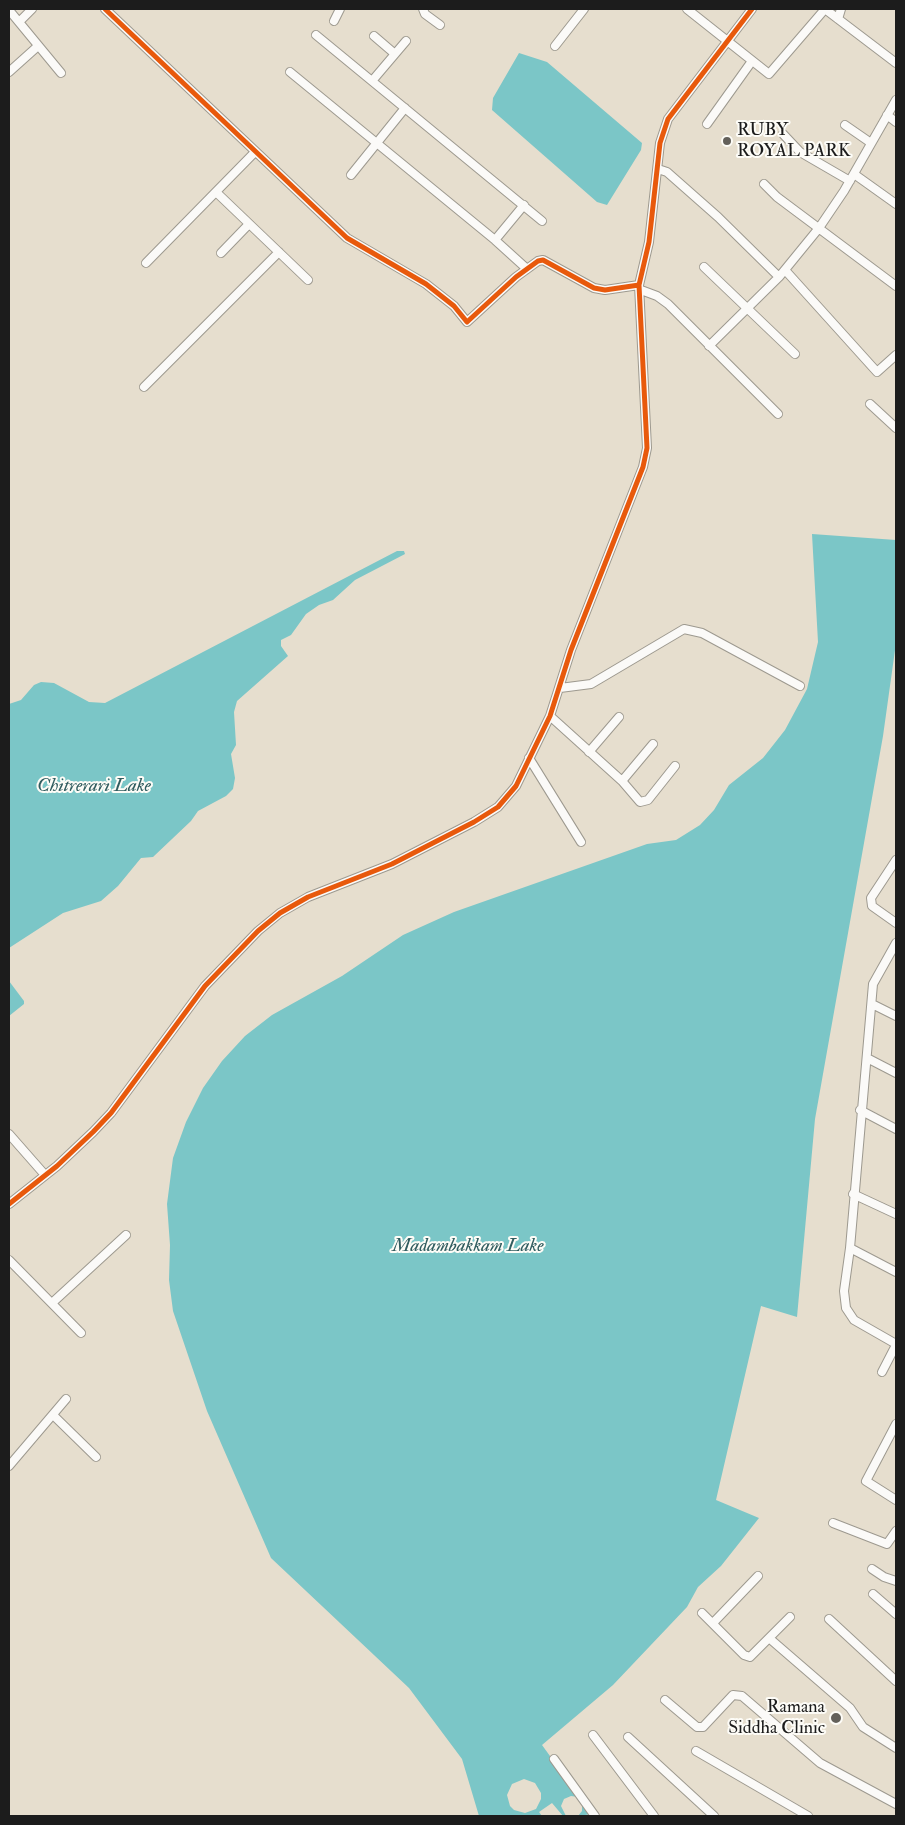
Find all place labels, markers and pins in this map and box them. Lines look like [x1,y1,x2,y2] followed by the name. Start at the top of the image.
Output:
[737,120,851,162] place label: RUBY ROYAL PARK
[721,135,733,147] marker: RUBY ROYAL PARK
[728,1697,825,1740] place label: Ramana Siddha Clinic
[829,1711,843,1725] marker: Ramana Siddha Clinic

